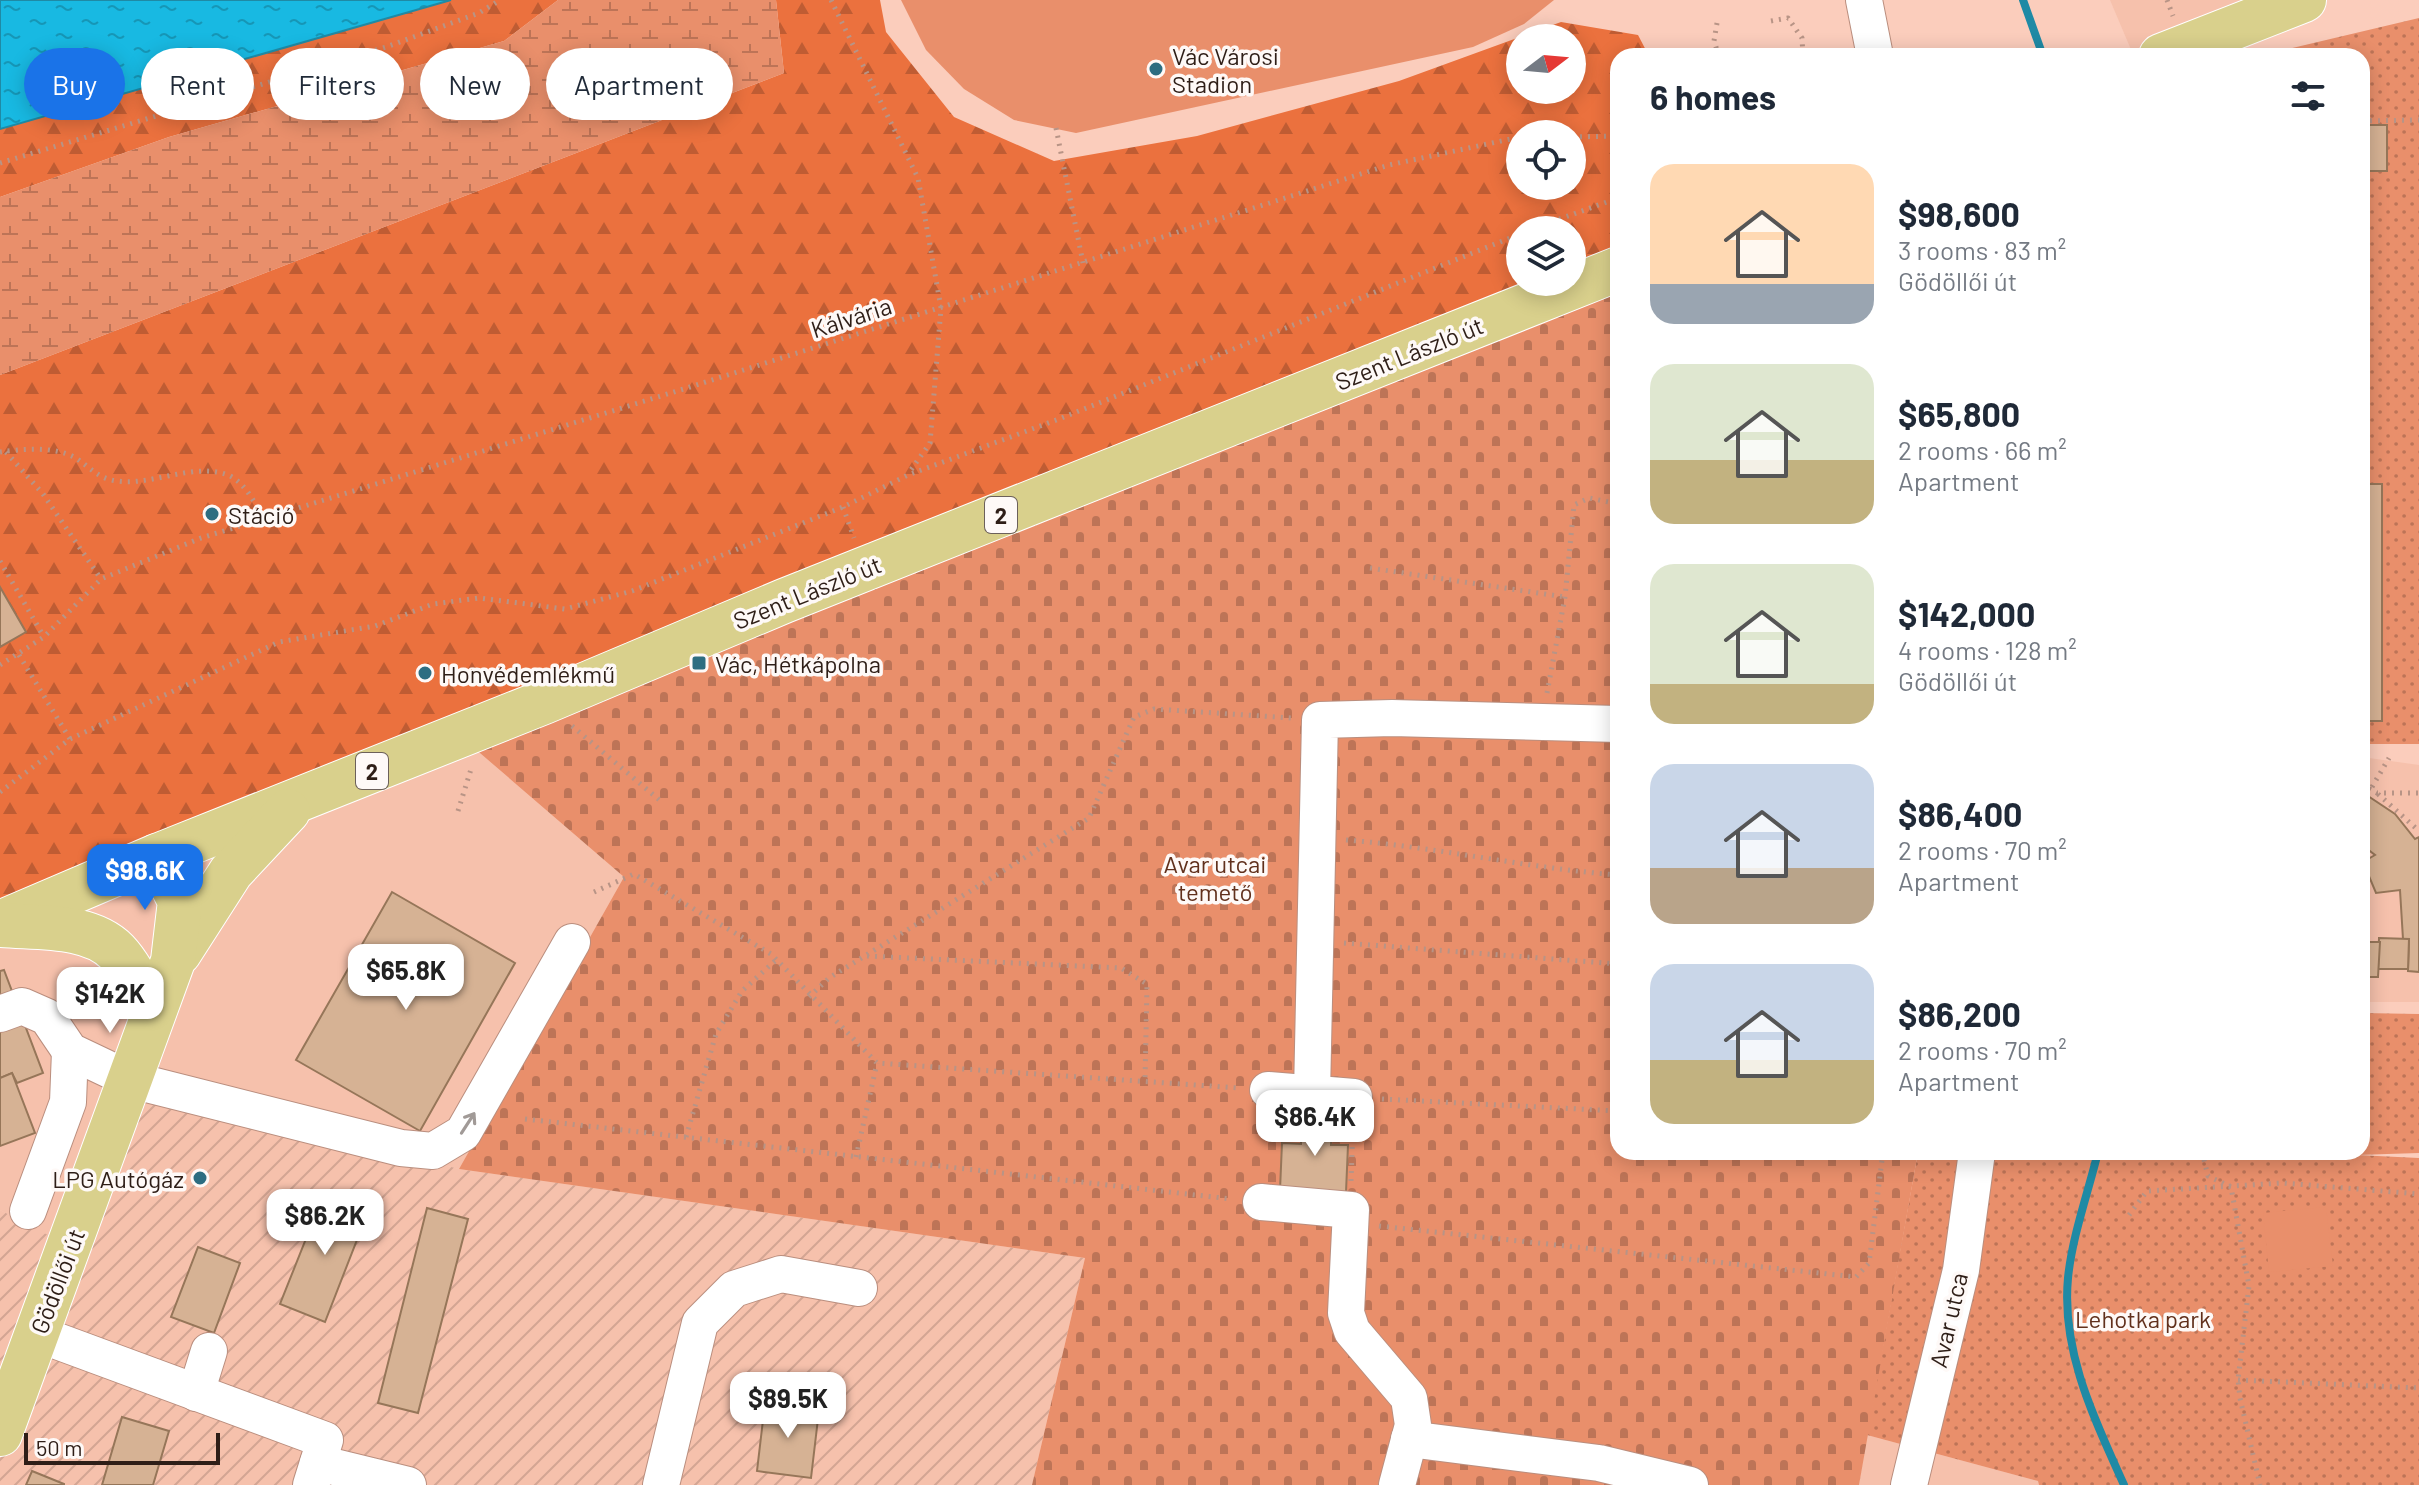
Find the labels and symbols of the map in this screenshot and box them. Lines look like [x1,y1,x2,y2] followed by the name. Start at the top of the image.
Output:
[1506,24,1586,104] north arrow
[1172,41,1279,98] place label: Vác Városi Stadion
[1147,60,1165,78] marker: Vác Városi Stadion
[807,290,895,344] street label: Kálvária
[1331,310,1487,396] street label: Szent László út
[985,497,1017,533] road number: 2
[228,500,294,529] place label: Stáció
[203,505,221,523] marker: Stáció
[729,549,885,635] street label: Szent László út
[715,649,881,678] place label: Vác, Hétkápolna
[690,654,708,672] marker: Vác, Hétkápolna
[441,659,615,688] place label: Honvédemlékmű
[416,664,434,682] marker: Honvédemlékmű
[356,753,388,789] road number: 2
[80,844,210,912] pin: $98.6K
[1164,849,1266,906] park label: Avar utcai temető
[341,944,471,1012] pin: $65.8K
[54,967,166,1035] pin: $142K
[1250,1090,1380,1158] pin: $86.4K
[460,1113,476,1135] one-way arrow
[52,1164,184,1193] place label: LPG Autógáz
[191,1169,209,1187] marker: LPG Autógáz
[260,1189,390,1257] pin: $86.2K
[24,1224,90,1338] street label: Gödöllői út
[1923,1270,1973,1370] street label: Avar utca
[2075,1304,2211,1333] park label: Lehotka park
[723,1372,853,1440] pin: $89.5K
[24,1429,220,1465] scale bar

